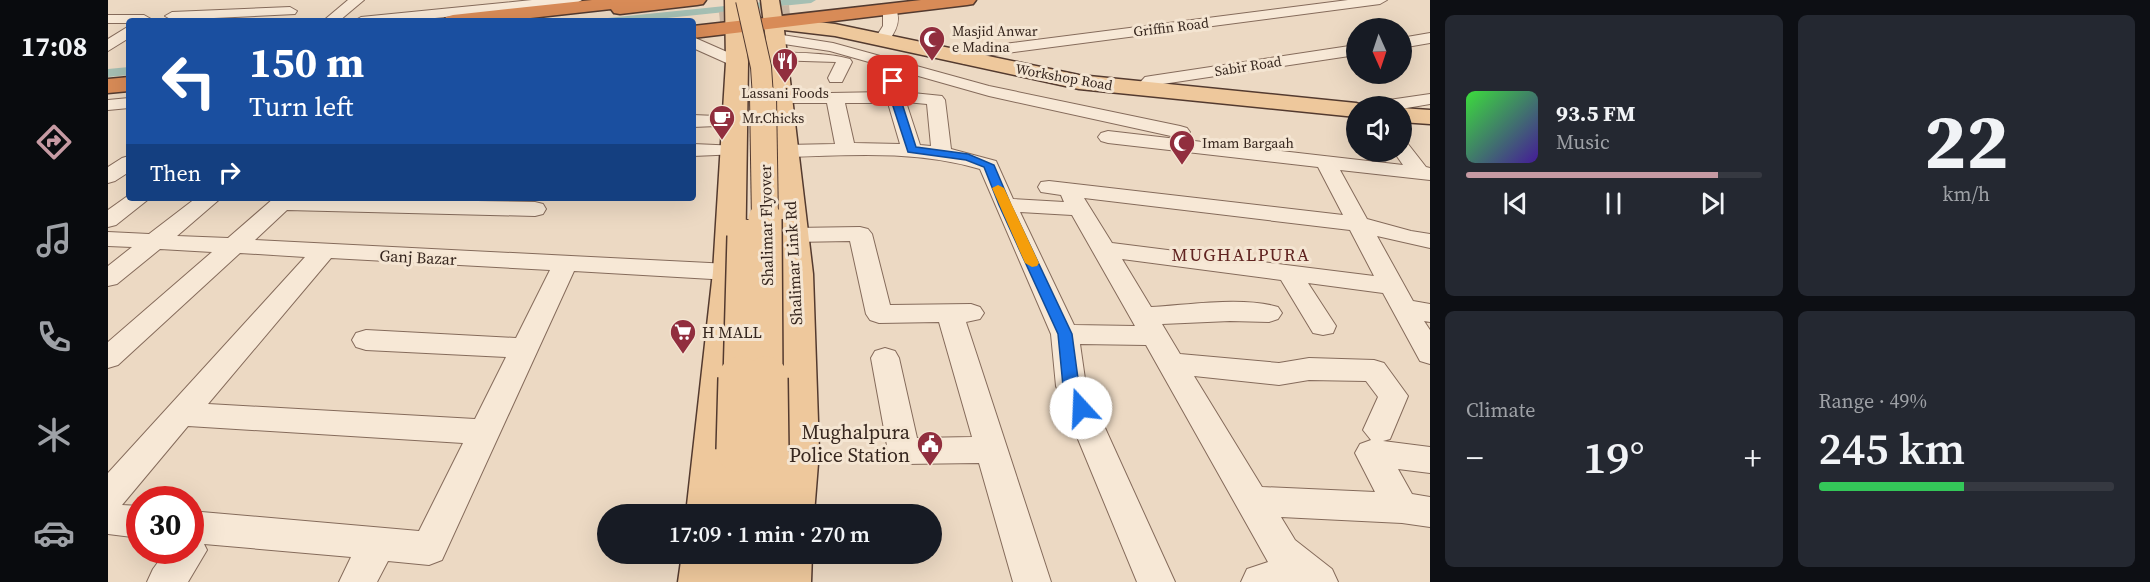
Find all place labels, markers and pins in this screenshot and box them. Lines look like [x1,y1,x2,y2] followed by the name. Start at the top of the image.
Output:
[952,21,1038,57] place label: Masjid Anwar e Madina
[917,24,947,62] mosque icon: Masjid Anwar e Madina
[770,46,800,84] restaurant icon: Lassani Foods
[867,55,918,106] pin
[741,83,829,103] place label: Lassani Foods
[707,103,737,141] cafe icon: Mr.Chicks
[742,108,804,128] place label: Mr.Chicks
[1167,128,1197,166] mosque icon: Imam Bargaah
[1202,133,1294,153] place label: Imam Bargaah
[668,317,698,355] supermarket icon: H MALL
[702,321,762,343] place label: H MALL
[789,418,911,469] place label: Mughalpura Police Station
[915,429,945,467] public building icon: Mughalpura Police Station

